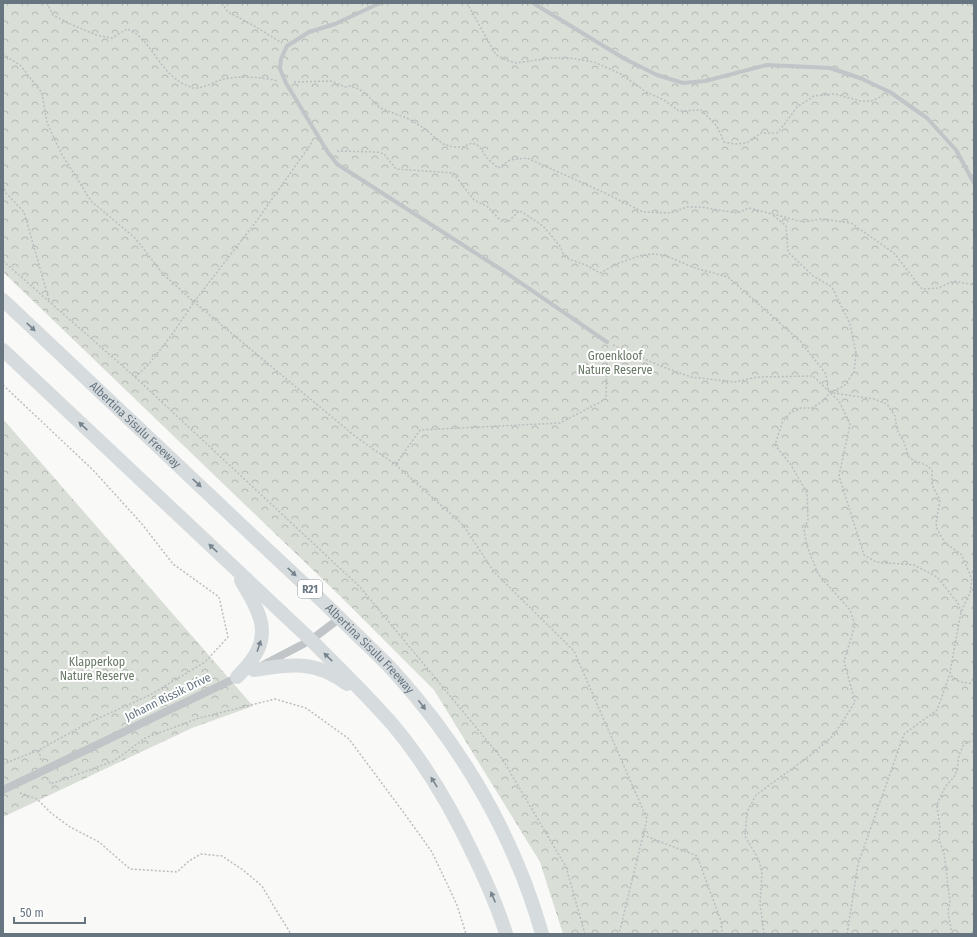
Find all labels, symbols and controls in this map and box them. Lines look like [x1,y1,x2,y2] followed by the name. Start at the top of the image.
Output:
[26,322,37,331] one-way arrow
[578,349,652,377] park label: Groenkloof Nature Reserve
[87,379,184,472] street label: Albertina Sisulu Freeway
[78,421,88,430] one-way arrow
[192,478,202,488] one-way arrow
[208,543,218,553] one-way arrow
[287,568,297,577] one-way arrow
[298,580,322,598] road number: R21
[323,601,417,697] street label: Albertina Sisulu Freeway
[257,639,263,651] one-way arrow
[323,652,333,662] one-way arrow
[60,655,134,683] park label: Klapperkop Nature Reserve
[123,670,213,724] street label: Johann Rissik Drive
[418,699,426,710] one-way arrow
[430,776,437,788] one-way arrow
[489,891,495,903] one-way arrow
[14,899,85,925] scale bar
[20,906,44,920] text: 50 m

